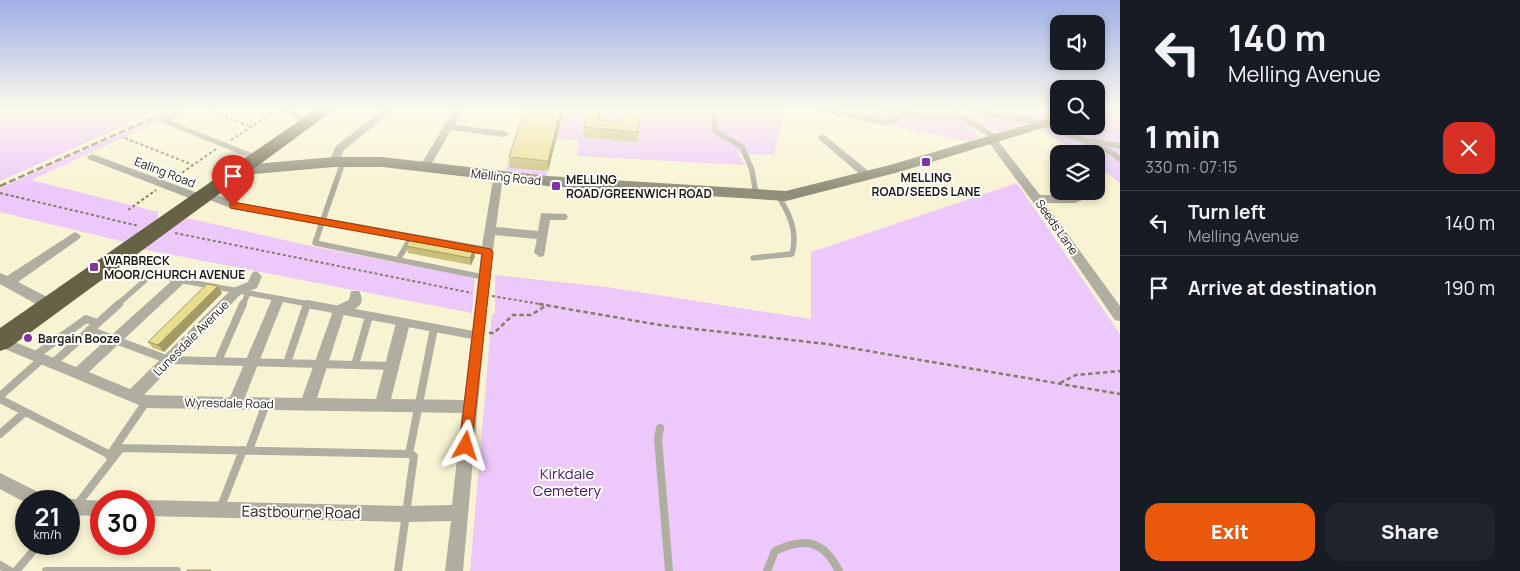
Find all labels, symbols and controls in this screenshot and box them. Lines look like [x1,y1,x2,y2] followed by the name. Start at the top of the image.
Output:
[1228,14,1326,62] text: 140 m
[1050,15,1105,200] map controls
[1050,15,1105,70] button: sound
[1145,20,1210,85] icon: left
[1228,59,1381,89] text: Melling Avenue
[1050,80,1105,135] button: search
[1145,116,1220,157] text: 1 min
[1443,122,1495,174] button: close
[1050,145,1105,200] button: layers
[132,153,198,191] street label: Ealing Road
[212,155,254,206] pin
[920,156,932,168] marker: MELLING ROAD/SEEDS LANE
[1145,156,1237,178] text: 330 m · 07:15
[219,162,247,190] icon: arrive
[470,165,542,189] street label: Melling Road
[871,169,981,200] place label: MELLING ROAD/SEEDS LANE
[566,171,712,202] place label: MELLING ROAD/GREENWICH ROAD
[550,180,562,192] marker: MELLING ROAD/GREENWICH ROAD
[1032,196,1082,258] street label: Seeds Lane
[1188,199,1266,225] text: Turn left
[1145,209,1173,237] icon: left
[1445,210,1495,236] text: 140 m
[1188,225,1299,247] text: Melling Avenue
[104,252,245,283] place label: WARBRECK MOOR/CHURCH AVENUE
[88,261,100,273] marker: WARBRECK MOOR/CHURCH AVENUE
[1145,274,1173,302] icon: arrive
[1188,275,1377,301] text: Arrive at destination
[1444,275,1495,301] text: 190 m
[149,296,233,380] street label: Lunesdale Avenue
[38,330,120,347] place label: Bargain Booze
[22,332,34,344] marker: Bargain Booze
[184,394,274,412] street label: Wyresdale Road
[439,419,491,471] position arrow
[533,463,601,501] park label: Kirkdale Cemetery
[90,490,155,555] speed limit sign: 30
[35,499,60,534] text: 21
[241,500,361,524] street label: Eastbourne Road
[1145,503,1315,561] button: Exit
[1325,503,1495,561] button: Share
[34,526,61,543] text: km/h

